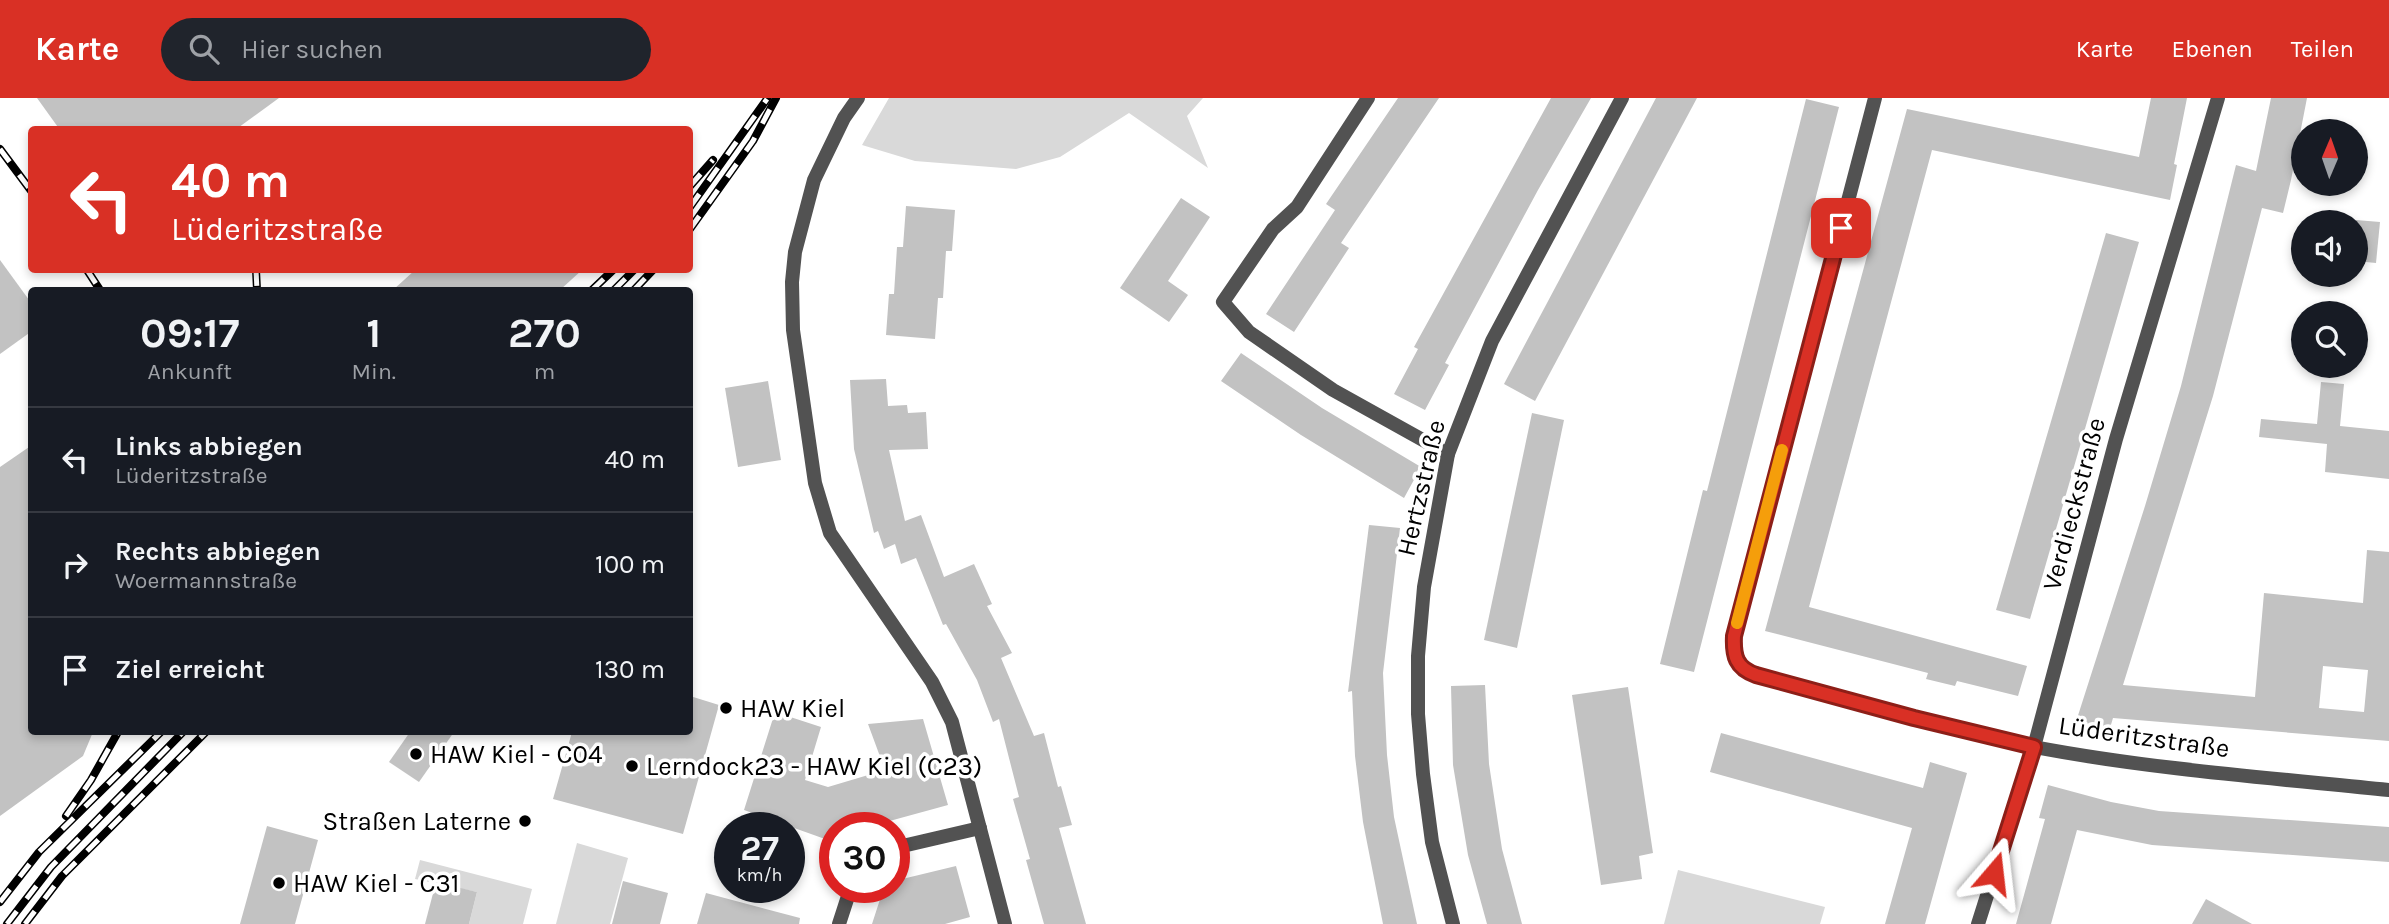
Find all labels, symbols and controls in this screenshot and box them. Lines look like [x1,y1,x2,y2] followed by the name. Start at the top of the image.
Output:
[161,18,651,81] search box
[35,30,119,68] text: Karte
[185,30,223,68] icon: search
[241,34,383,65] text: Hier suchen
[2076,35,2133,63] text: Karte
[2171,35,2253,63] text: Ebenen
[2291,35,2354,63] text: Teilen
[2291,119,2368,196] north arrow
[2291,119,2368,378] map controls
[171,152,290,209] text: 40 m
[56,154,147,245] icon: left
[1811,198,1871,258] pin
[1822,209,1860,247] icon: arrive
[2291,210,2368,287] button: sound
[171,211,383,248] text: Lüderitzstraße
[2291,301,2368,378] button: search
[140,308,239,358] text: 09:17
[366,308,381,358] text: 1
[508,308,581,358] text: 270
[148,358,232,385] text: Ankunft
[352,358,396,385] text: Min.
[534,358,555,385] text: m
[2036,414,2112,594] street label: Verdieckstraße
[1390,417,1452,559] street label: Hertzstraße
[115,431,303,462] text: Links abbiegen
[56,441,94,479] icon: left
[605,444,665,475] text: 40 m
[115,462,267,489] text: Lüderitzstraße
[115,536,321,567] text: Rechts abbiegen
[56,546,94,584] icon: right
[595,549,665,580] text: 100 m
[115,567,297,594] text: Woermannstraße
[56,651,94,689] icon: arrive
[115,654,265,685] text: Ziel erreicht
[595,654,665,685] text: 130 m
[740,693,845,724] place label: HAW Kiel
[718,700,734,716] marker: HAW Kiel
[2056,710,2232,764] street label: Lüderitzstraße
[430,739,602,770] place label: HAW Kiel - C04
[408,746,424,762] marker: HAW Kiel - C04
[646,751,982,782] place label: Lerndock23 - HAW Kiel (C23)
[624,758,640,774] marker: Lerndock23 - HAW Kiel (C23)
[323,806,511,837] place label: Straßen Laterne
[819,812,910,903] speed limit sign: 30
[517,813,533,829] marker: Straßen Laterne
[740,828,779,869] text: 27
[1957,836,2031,910] position arrow
[737,864,782,886] text: km/h
[293,868,459,899] place label: HAW Kiel - C31
[271,875,287,891] marker: HAW Kiel - C31

